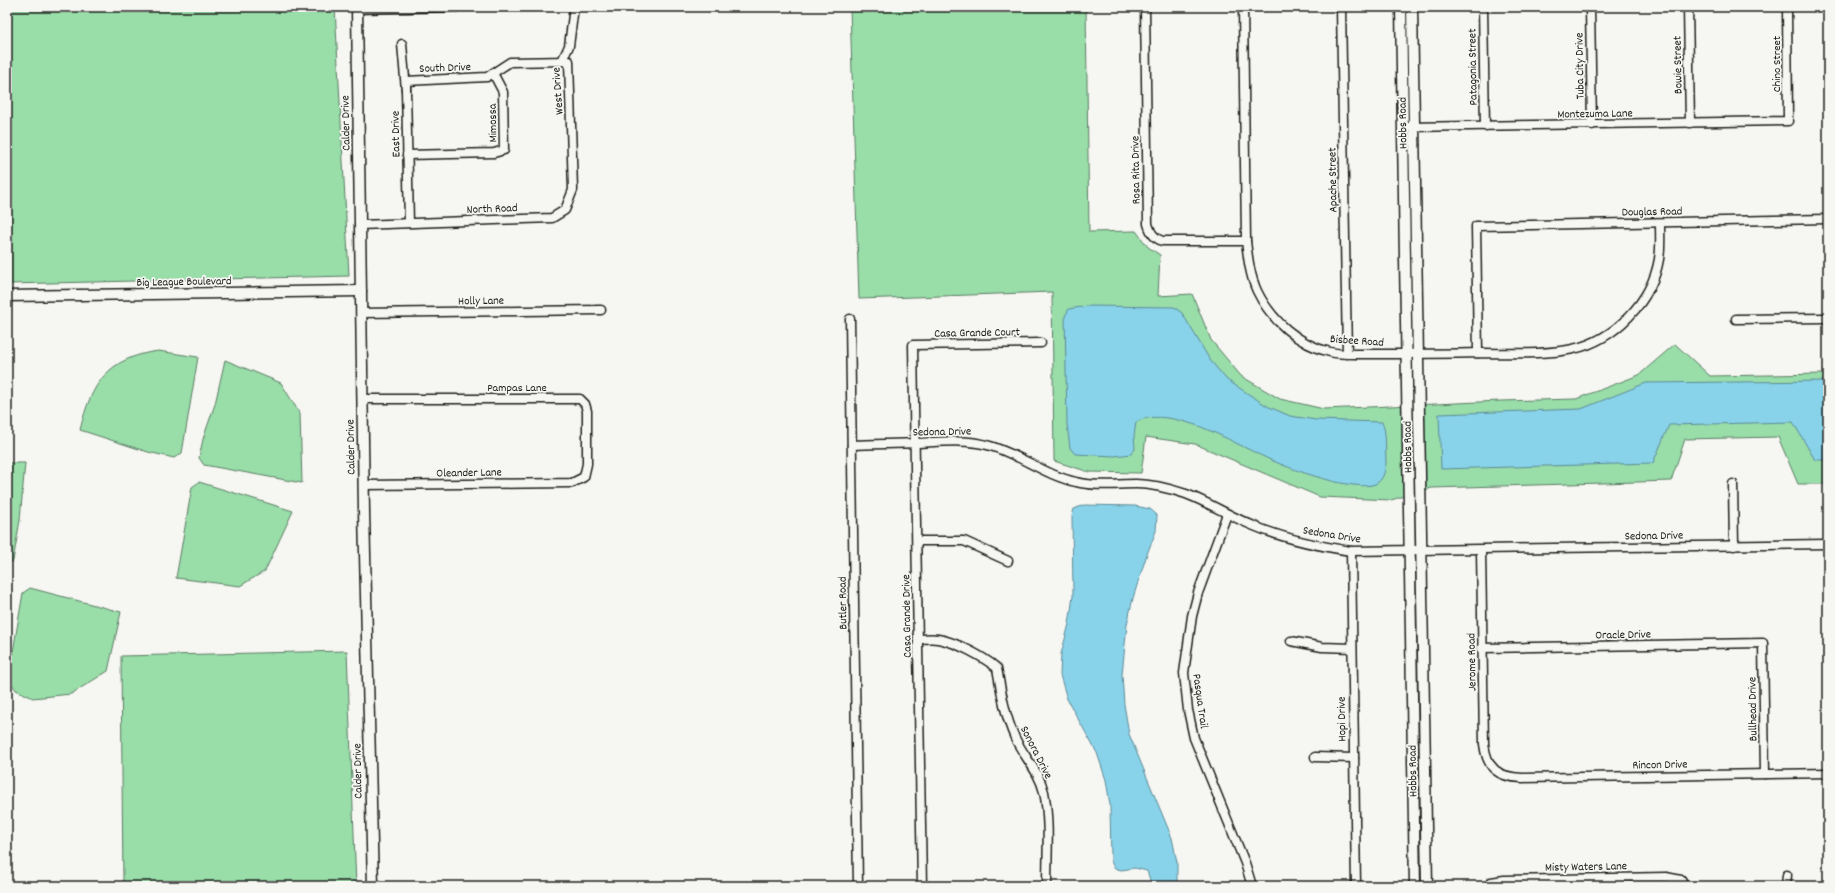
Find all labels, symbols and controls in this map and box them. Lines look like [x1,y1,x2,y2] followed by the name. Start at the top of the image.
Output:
[1464,28,1483,106] street label: Patagonia Street
[1571,32,1590,100] street label: Tuba City Drive
[1669,35,1688,94] street label: Bowie Street
[1769,35,1786,92] street label: Chino Street
[419,59,471,78] street label: South Drive
[548,67,569,115] street label: West Drive
[338,95,355,151] street label: Calder Drive
[1395,97,1412,149] street label: Hobbs Road
[485,103,502,142] street label: Mimossa
[1557,105,1633,124] street label: Montezuma Lane
[388,111,405,157] street label: East Drive
[1127,136,1146,204] street label: Rosa Rita Drive
[1324,147,1343,213] street label: Apache Street
[466,200,518,219] street label: North Road
[1622,203,1683,222] street label: Douglas Road
[136,273,232,292] street label: Big League Boulevard
[458,293,504,310] street label: Holly Lane
[934,324,1021,343] street label: Casa Grande Court
[1329,331,1384,352] street label: Bisbee Road
[487,380,547,397] street label: Pampas Lane
[343,419,360,475] street label: Calder Drive
[1400,421,1417,473] street label: Hobbs Road
[913,423,971,442] street label: Sedona Drive
[436,464,502,483] street label: Oleander Lane
[1301,523,1362,548] street label: Sedona Drive
[1625,527,1683,546] street label: Sedona Drive
[898,574,917,658] street label: Casa Grande Drive
[835,576,852,630] street label: Butler Road
[1595,627,1651,644] street label: Oracle Drive
[1463,633,1482,691] street label: Jerome Road
[1187,673,1212,730] street label: Pasqua Trail
[1744,677,1763,741] street label: Bullhead Drive
[1334,696,1351,742] street label: Hopi Drive
[1015,723,1056,782] street label: Sonora Drive
[350,743,367,799] street label: Calder Drive
[1405,745,1422,797] street label: Hobbs Road
[1632,757,1688,774] street label: Rincon Drive
[1545,858,1627,877] street label: Misty Waters Lane

